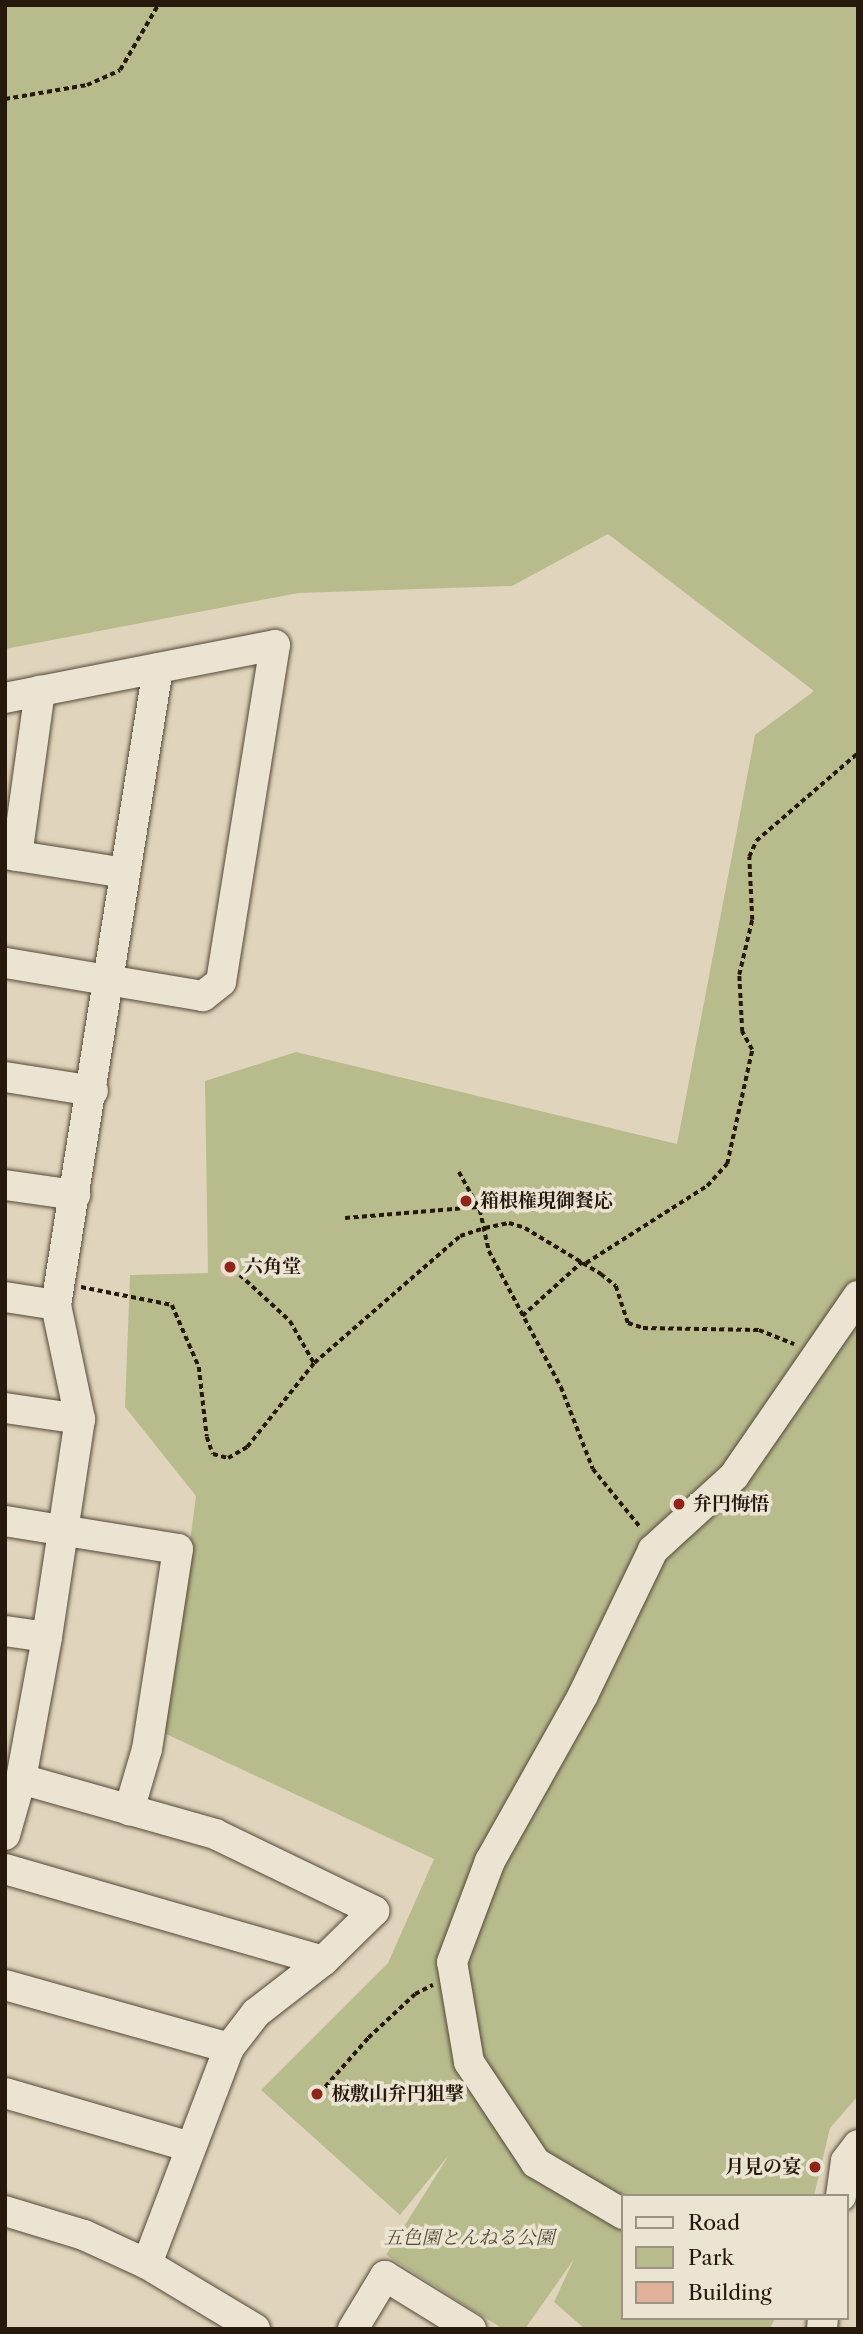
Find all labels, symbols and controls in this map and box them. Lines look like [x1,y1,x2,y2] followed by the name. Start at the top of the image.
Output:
[480,1190,613,1212] place label: 箱根権現御餐応
[458,1193,474,1209] marker: 箱根権現御餐応
[244,1256,301,1278] place label: 六角堂
[222,1259,238,1275] marker: 六角堂
[693,1493,769,1515] place label: 弁円悔悟
[671,1496,687,1512] marker: 弁円悔悟
[331,2083,464,2105] place label: 板敷山弁円狙撃
[309,2086,325,2102] marker: 板敷山弁円狙撃
[725,2156,801,2178] place label: 月見の宴
[807,2159,823,2175] marker: 月見の宴
[622,2194,849,2320] legend
[688,2210,740,2235] text: Road
[384,2227,554,2249] park label: 五色園とんねる公園
[688,2245,734,2270] text: Park
[688,2280,772,2305] text: Building

